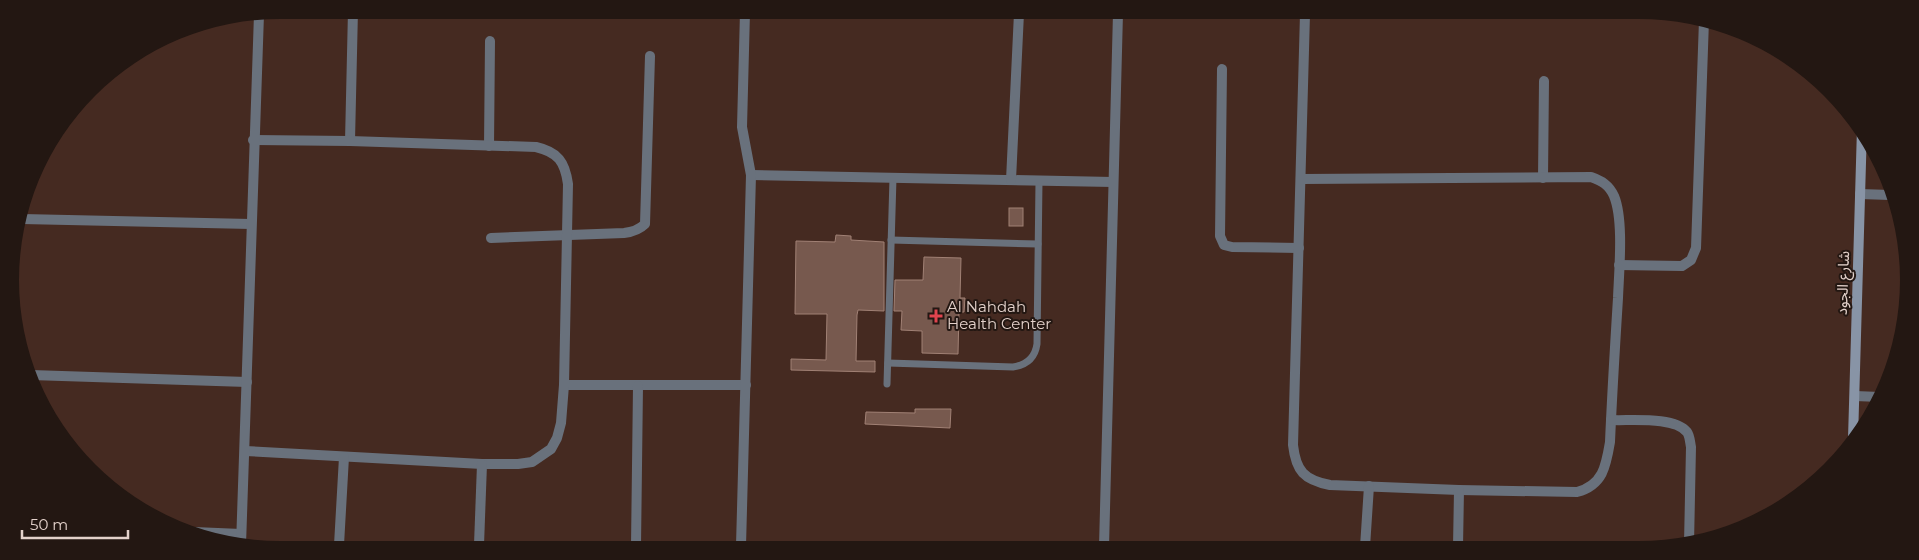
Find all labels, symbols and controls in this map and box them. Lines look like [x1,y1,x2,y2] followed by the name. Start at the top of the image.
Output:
[1832,250,1856,316] street label: شارع الجود
[947,297,1051,333] place label: Al Nahdah Health Center
[929,309,943,323] marker: Al Nahdah Health Center
[22,508,129,540] scale bar
[30,515,68,534] text: 50 m

